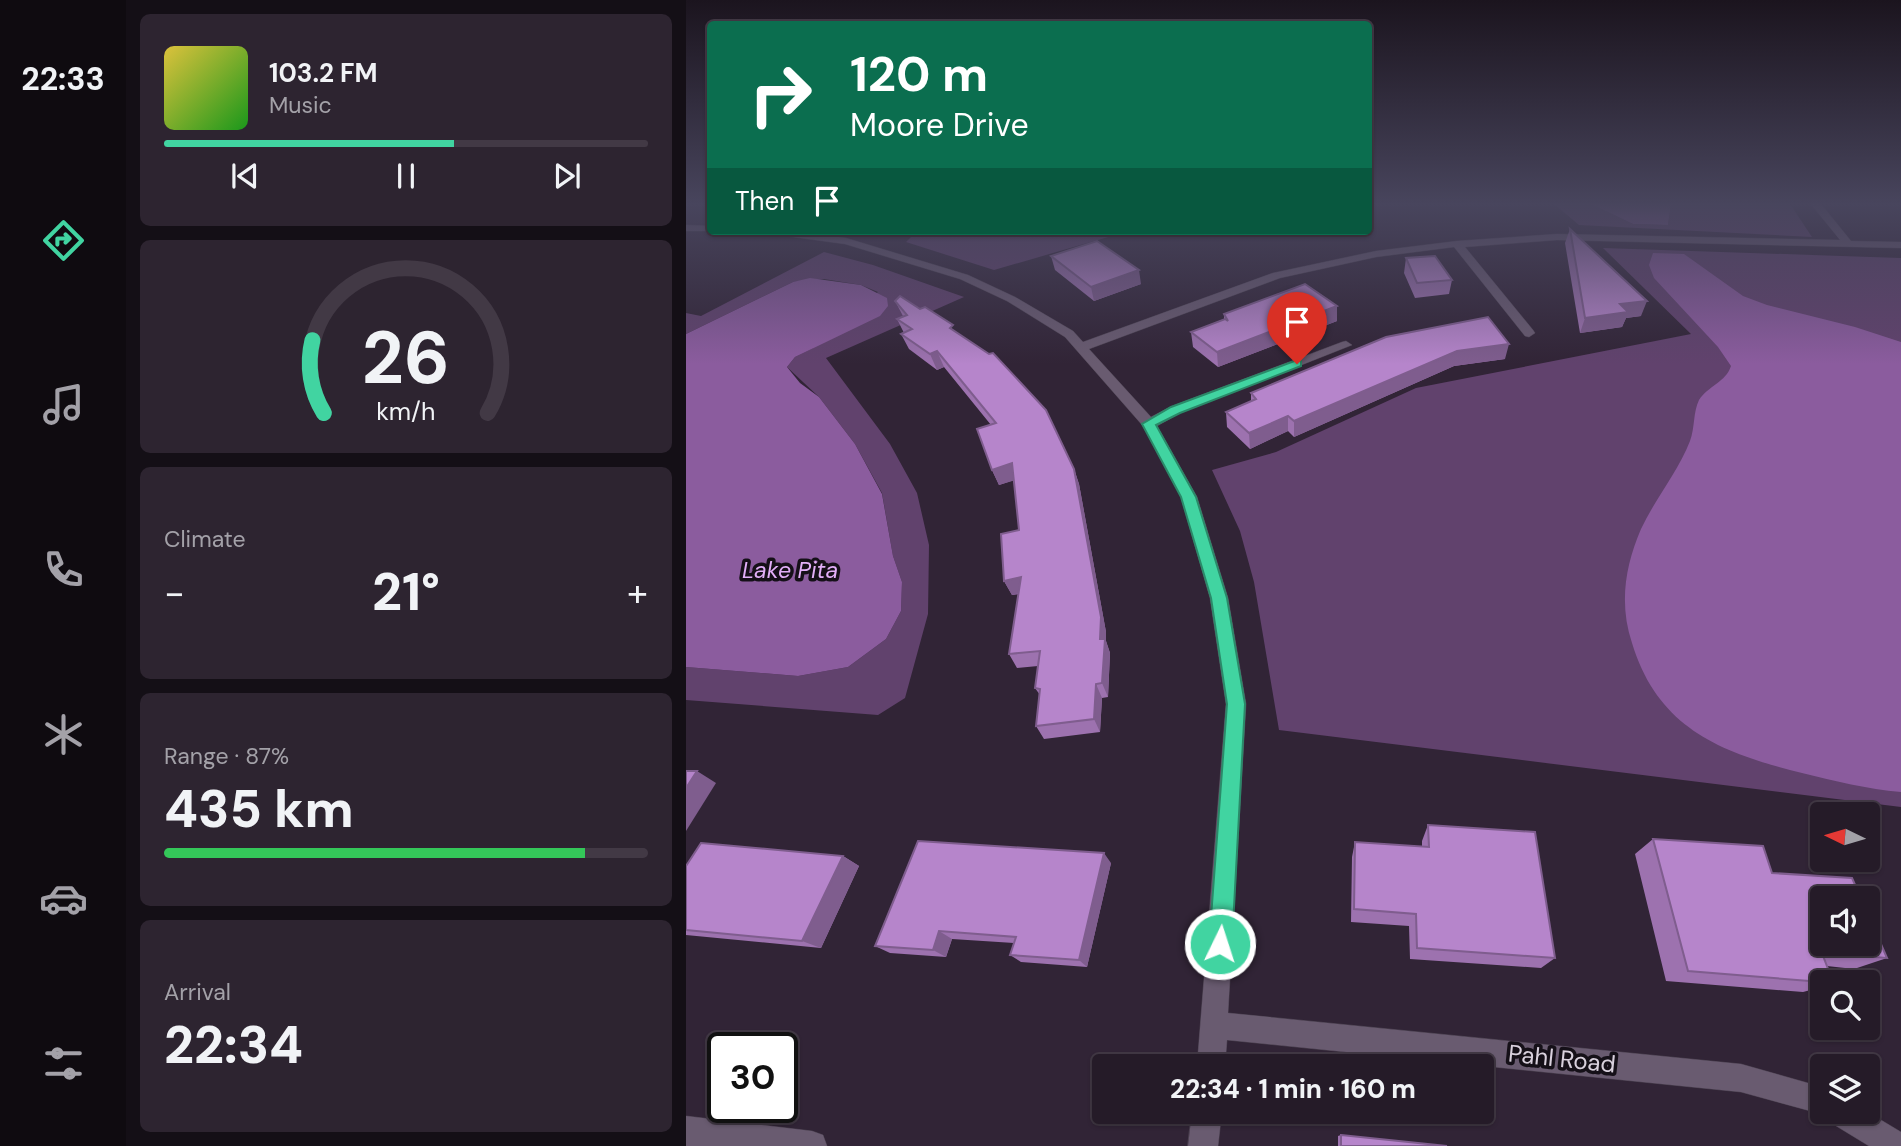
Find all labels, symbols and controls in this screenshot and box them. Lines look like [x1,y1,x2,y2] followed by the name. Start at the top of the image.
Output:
[850,42,988,106] text: 120 m
[735,49,826,140] icon: right
[269,56,378,90] text: 103.2 FM
[21,58,105,100] text: 22:33
[269,90,332,120] text: Music
[850,104,1029,146] text: Moore Drive
[226,157,264,195] icon: previous
[387,157,425,195] icon: pause
[548,157,586,195] icon: next
[808,182,846,220] icon: arrive
[735,184,794,218] text: Then
[39,216,88,265] icon: directions
[1267,292,1327,364] pin
[1278,303,1316,341] icon: arrive
[362,311,450,406] text: 26
[39,380,88,429] icon: music
[376,394,436,427] text: km/h
[164,524,246,554] text: Climate
[39,545,88,594] icon: phone
[742,555,838,585] water label: Lake Pita
[372,558,440,626] text: 21°
[164,568,185,618] text: −
[627,568,648,618] text: +
[39,710,88,759] icon: climate
[164,741,289,771] text: Range · 87%
[164,775,354,843] text: 435 km
[1810,802,1880,872] north arrow
[1810,802,1880,1124] map controls
[39,874,88,923] icon: car
[1810,886,1880,956] button: sound
[1183,907,1257,981] position arrow
[1810,970,1880,1040] button: search
[164,977,231,1007] text: Arrival
[164,1011,303,1079] text: 22:34
[707,1032,798,1123] speed limit sign: 30
[1507,1037,1617,1080] street label: Pahl Road
[39,1039,88,1088] icon: filters
[1810,1054,1880,1124] button: layers
[1170,1072,1416,1106] text: 22:34 · 1 min · 160 m

